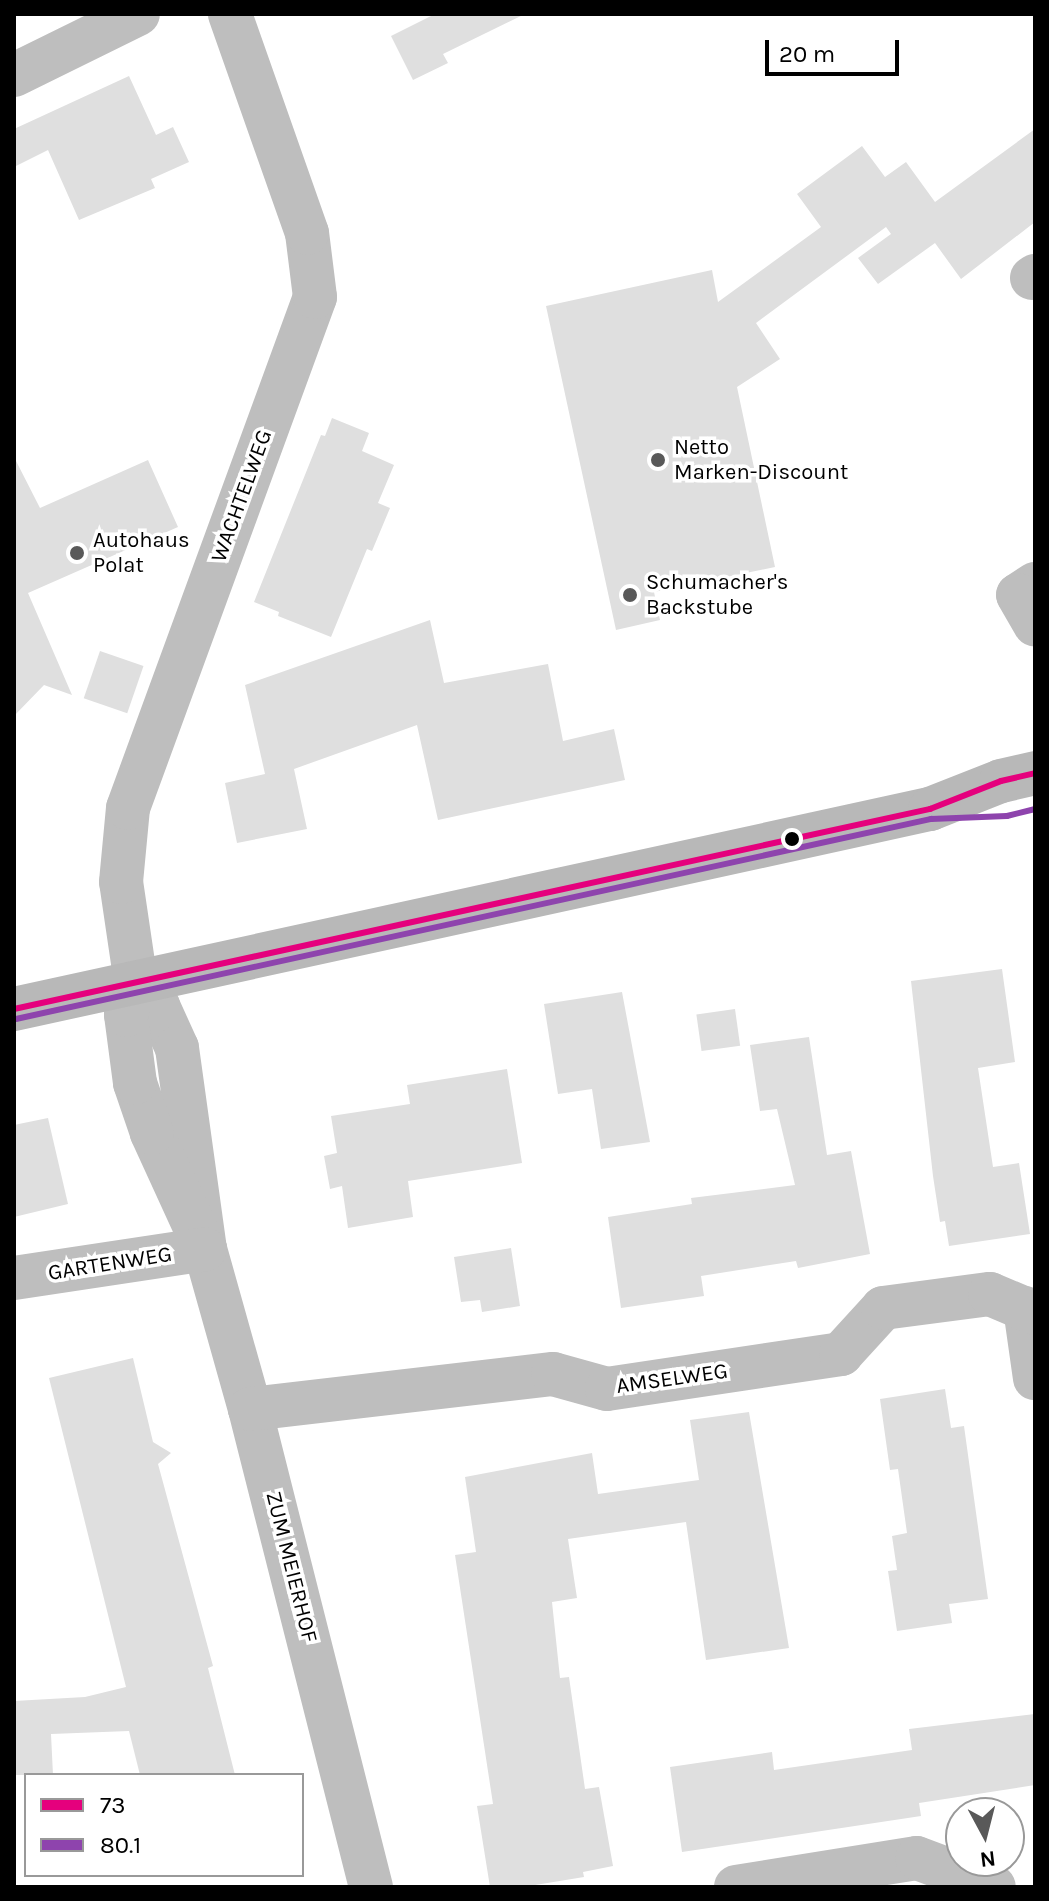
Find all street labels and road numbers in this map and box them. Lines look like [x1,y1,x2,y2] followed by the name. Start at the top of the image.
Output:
[206,426,278,566] street label: WACHTELWEG
[46,1241,174,1287] street label: GARTENWEG
[614,1358,730,1400] street label: AMSELWEG
[259,1489,323,1645] street label: ZUM MEIERHOF

